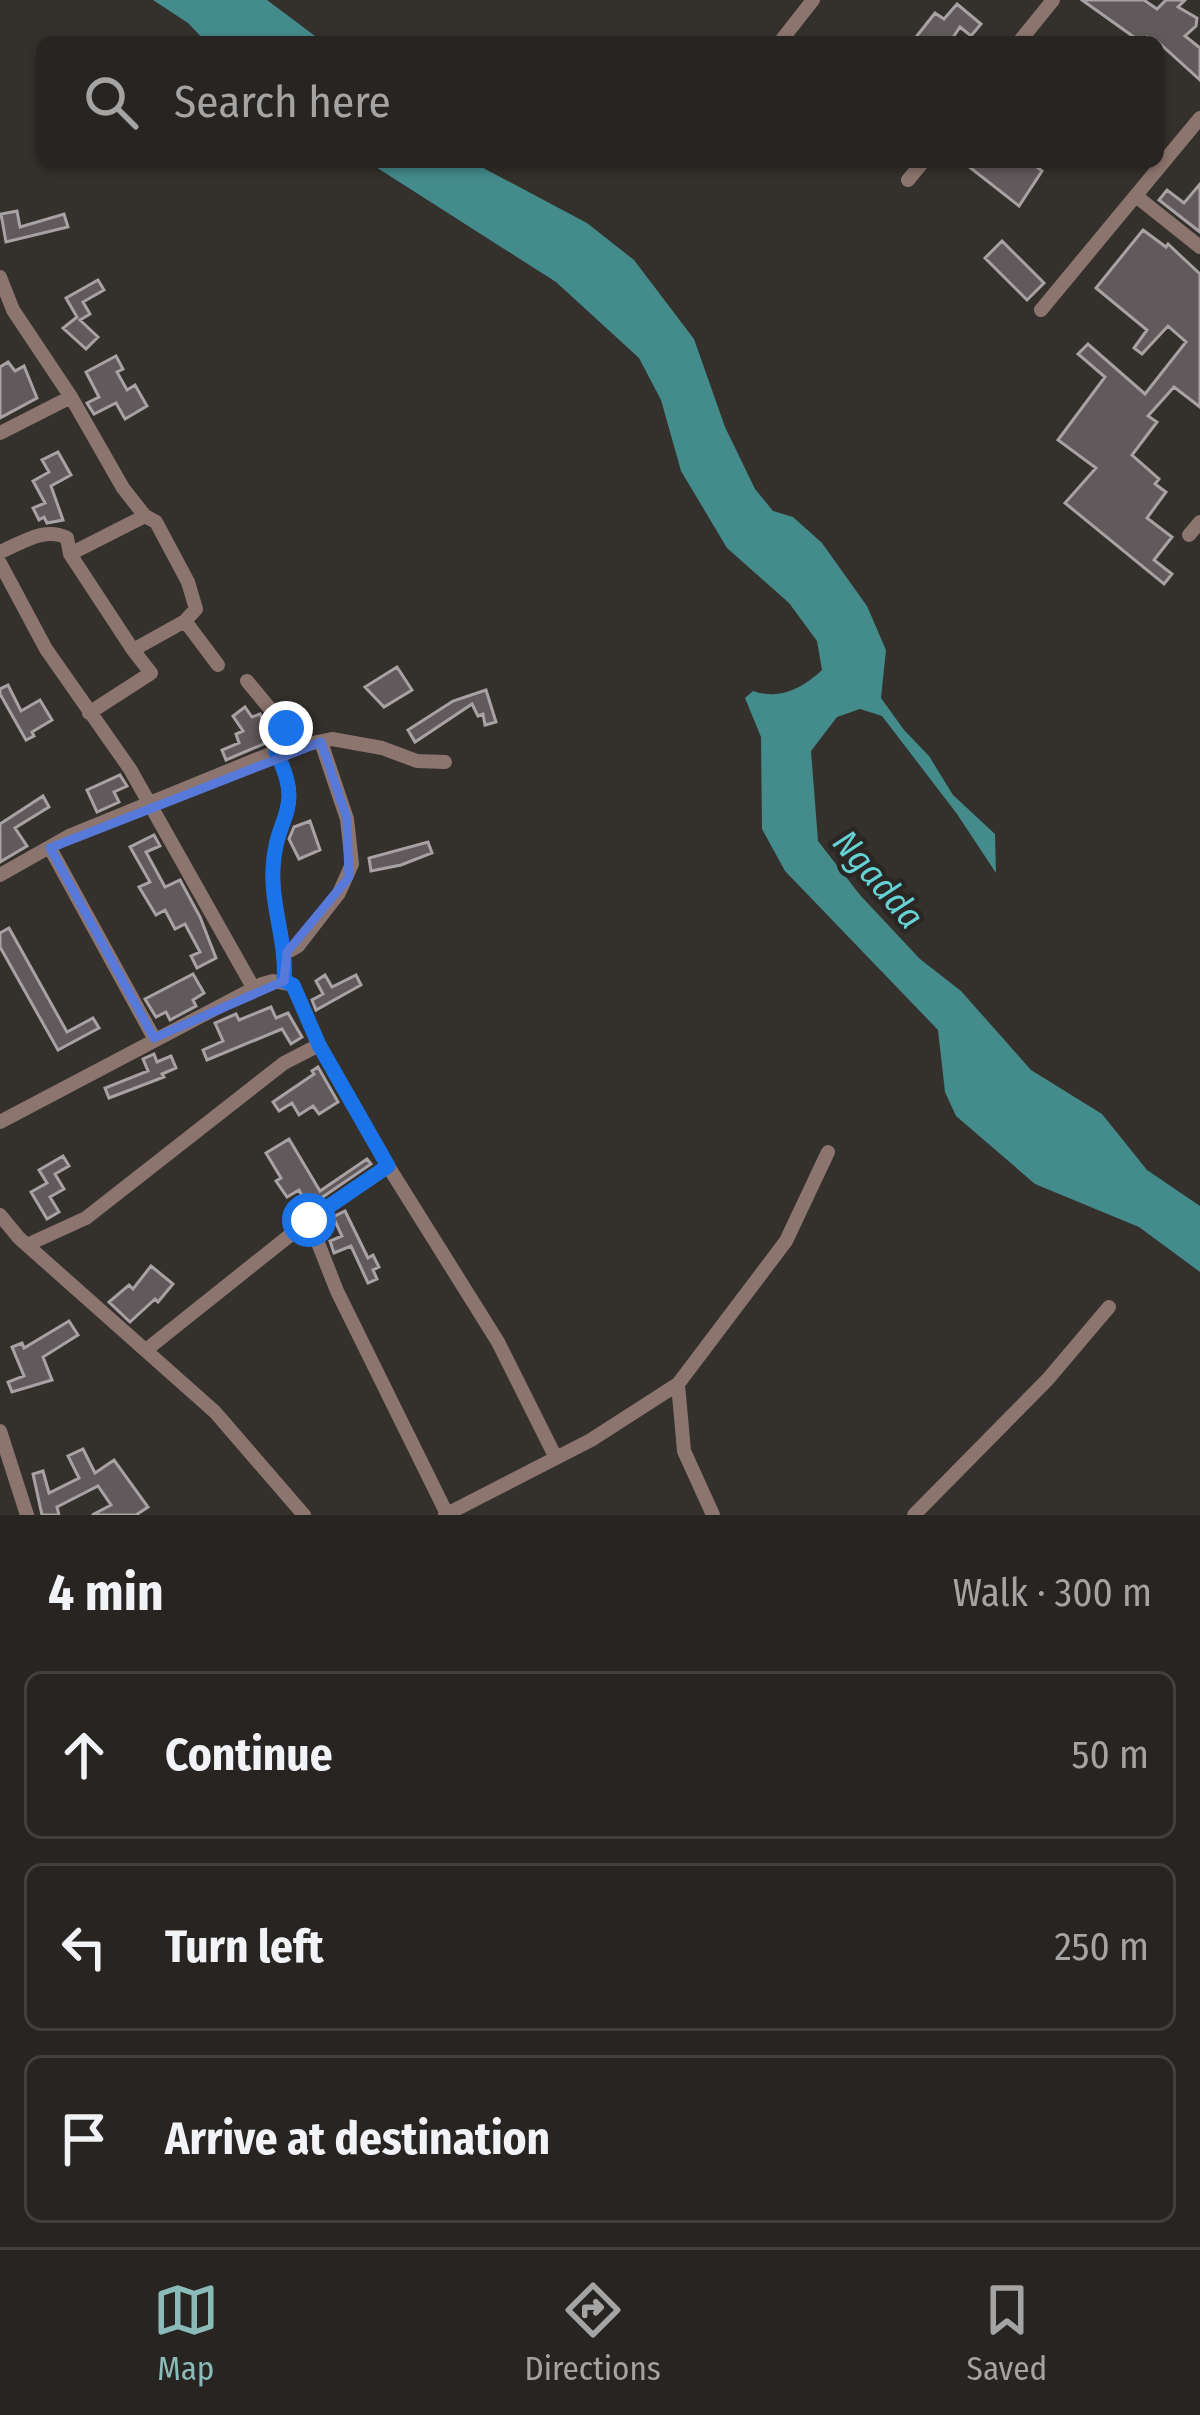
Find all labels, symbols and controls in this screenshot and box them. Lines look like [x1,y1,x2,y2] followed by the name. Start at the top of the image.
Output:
[36,36,1164,168] search box
[78,69,144,135] icon: search
[174,75,391,129] text: Search here
[259,701,313,755] route end
[823,821,933,938] water label: Ngadda
[282,1193,336,1247] route start
[48,1562,164,1624] text: 4 min
[953,1570,1152,1616] text: Walk · 300 m
[51,1722,117,1788] icon: ahead
[165,1728,333,1782] text: Continue
[1072,1732,1149,1778] text: 50 m
[51,1914,117,1980] icon: left
[165,1920,324,1974] text: Turn left
[1054,1924,1149,1970] text: 250 m
[51,2106,117,2172] icon: arrive
[165,2112,550,2166] text: Arrive at destination
[153,2277,219,2389] tab: Map
[524,2277,661,2389] tab: Directions
[967,2277,1047,2389] tab: Saved

